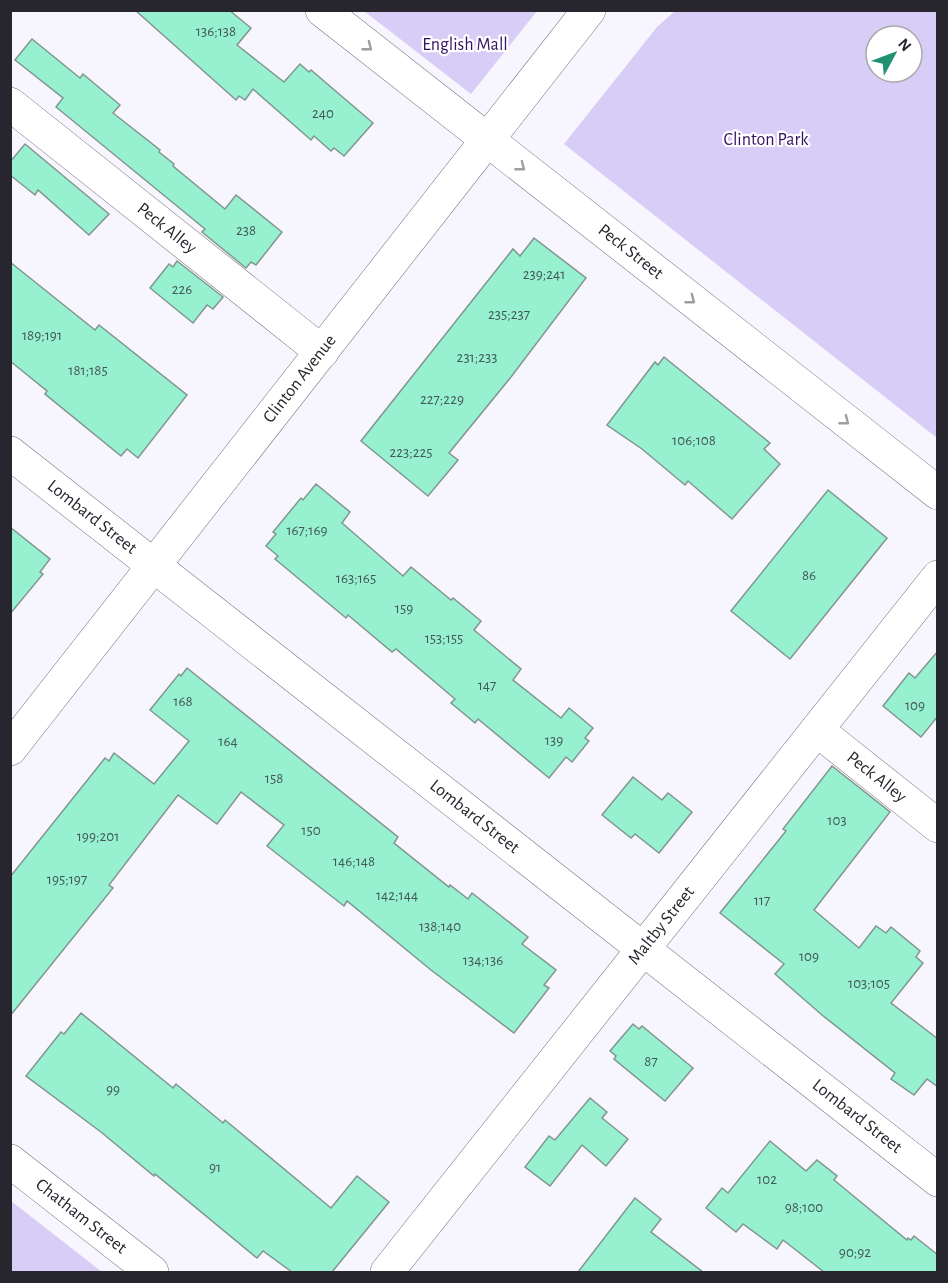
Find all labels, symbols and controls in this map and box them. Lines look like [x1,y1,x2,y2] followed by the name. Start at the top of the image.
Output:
[196,24,236,39] house number: 136;138
[864,24,924,84] north arrow
[895,35,914,54] text: N
[422,36,508,54] park label: English Mall
[361,39,372,50] one-way arrow
[312,106,334,121] house number: 240
[724,131,809,149] park label: Clinton Park
[515,159,526,170] one-way arrow
[133,200,200,258] street label: Peck Alley
[594,221,667,283] street label: Peck Street
[236,223,256,238] house number: 238
[523,267,565,282] house number: 239;241
[172,282,192,297] house number: 226
[685,293,696,304] one-way arrow
[488,307,530,322] house number: 235;237
[22,328,62,343] house number: 189;191
[260,332,340,426] street label: Clinton Avenue
[457,350,497,365] house number: 231;233
[68,363,108,378] house number: 181;185
[420,392,464,407] house number: 227;229
[838,413,849,424] one-way arrow
[672,433,716,448] house number: 106;108
[389,445,433,460] house number: 223;225
[44,477,140,558] street label: Lombard Street
[286,523,328,538] house number: 167;169
[802,568,816,583] house number: 86
[336,571,376,586] house number: 163;165
[395,601,413,616] house number: 159
[425,631,463,646] house number: 153;155
[478,678,496,693] house number: 147
[173,694,193,709] house number: 168
[905,698,925,713] house number: 109
[545,733,563,748] house number: 139
[218,734,238,749] house number: 164
[843,748,910,806] street label: Peck Alley
[265,771,283,786] house number: 158
[426,776,523,857] street label: Lombard Street
[827,813,847,828] house number: 103
[301,823,321,838] house number: 150
[77,829,119,844] house number: 199;201
[333,854,375,869] house number: 146;148
[47,872,87,887] house number: 195;197
[625,883,698,968] street label: Maltby Street
[376,888,418,903] house number: 142;144
[754,893,770,908] house number: 117
[419,919,461,934] house number: 138;140
[799,949,819,964] house number: 109
[463,953,503,968] house number: 134;136
[848,976,890,991] house number: 103;105
[644,1054,658,1069] house number: 87
[809,1076,905,1157] street label: Lombard Street
[106,1082,120,1097] house number: 99
[209,1160,221,1175] house number: 91
[757,1172,777,1187] house number: 102
[32,1175,130,1258] street label: Chatham Street
[785,1200,823,1215] house number: 98;100
[839,1245,871,1260] house number: 90;92

